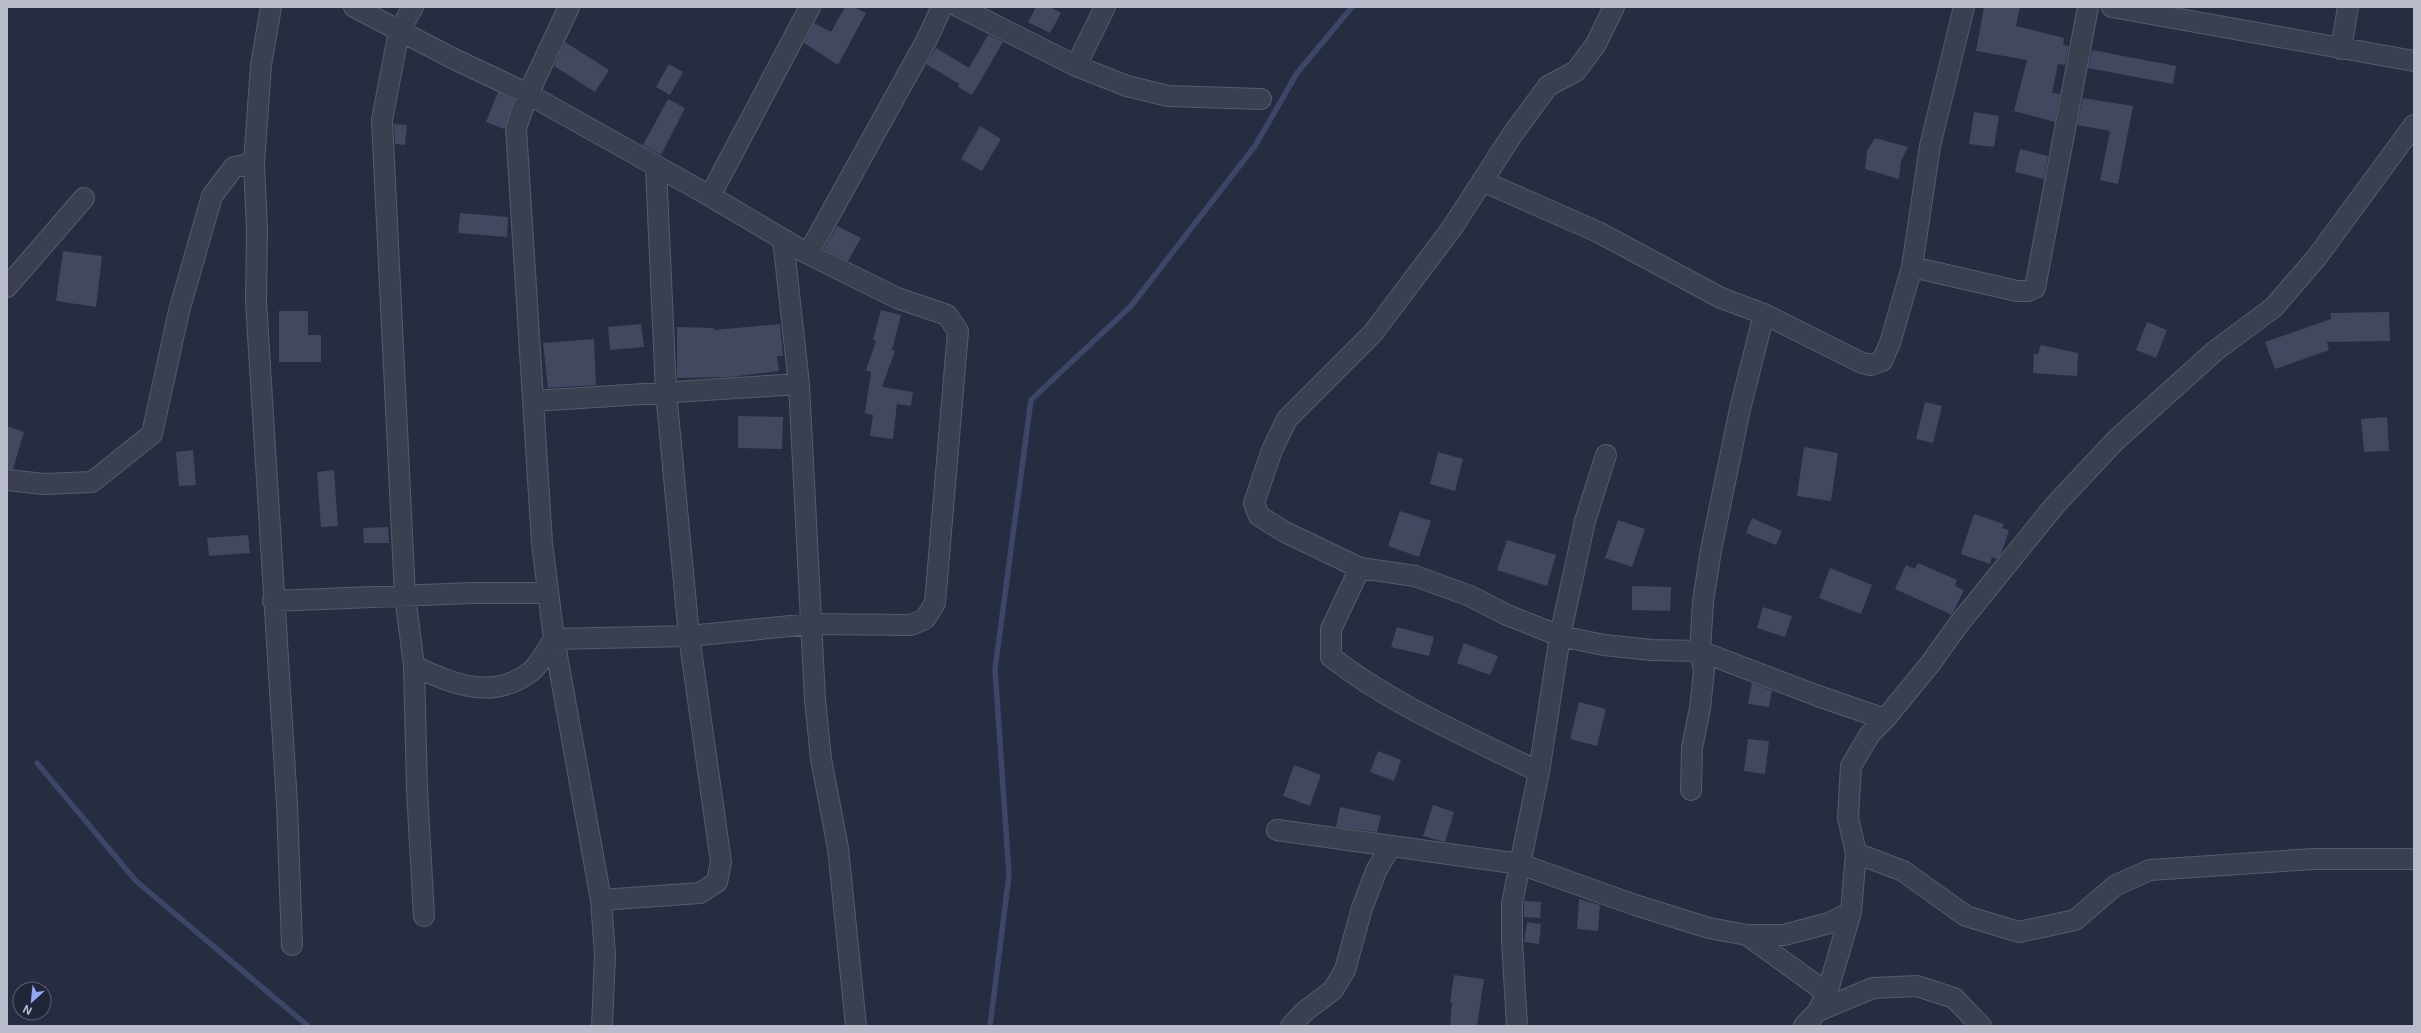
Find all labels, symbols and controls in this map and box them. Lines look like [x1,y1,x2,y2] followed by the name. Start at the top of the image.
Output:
[12,981,52,1021] north arrow
[21,1002,34,1018] text: N

